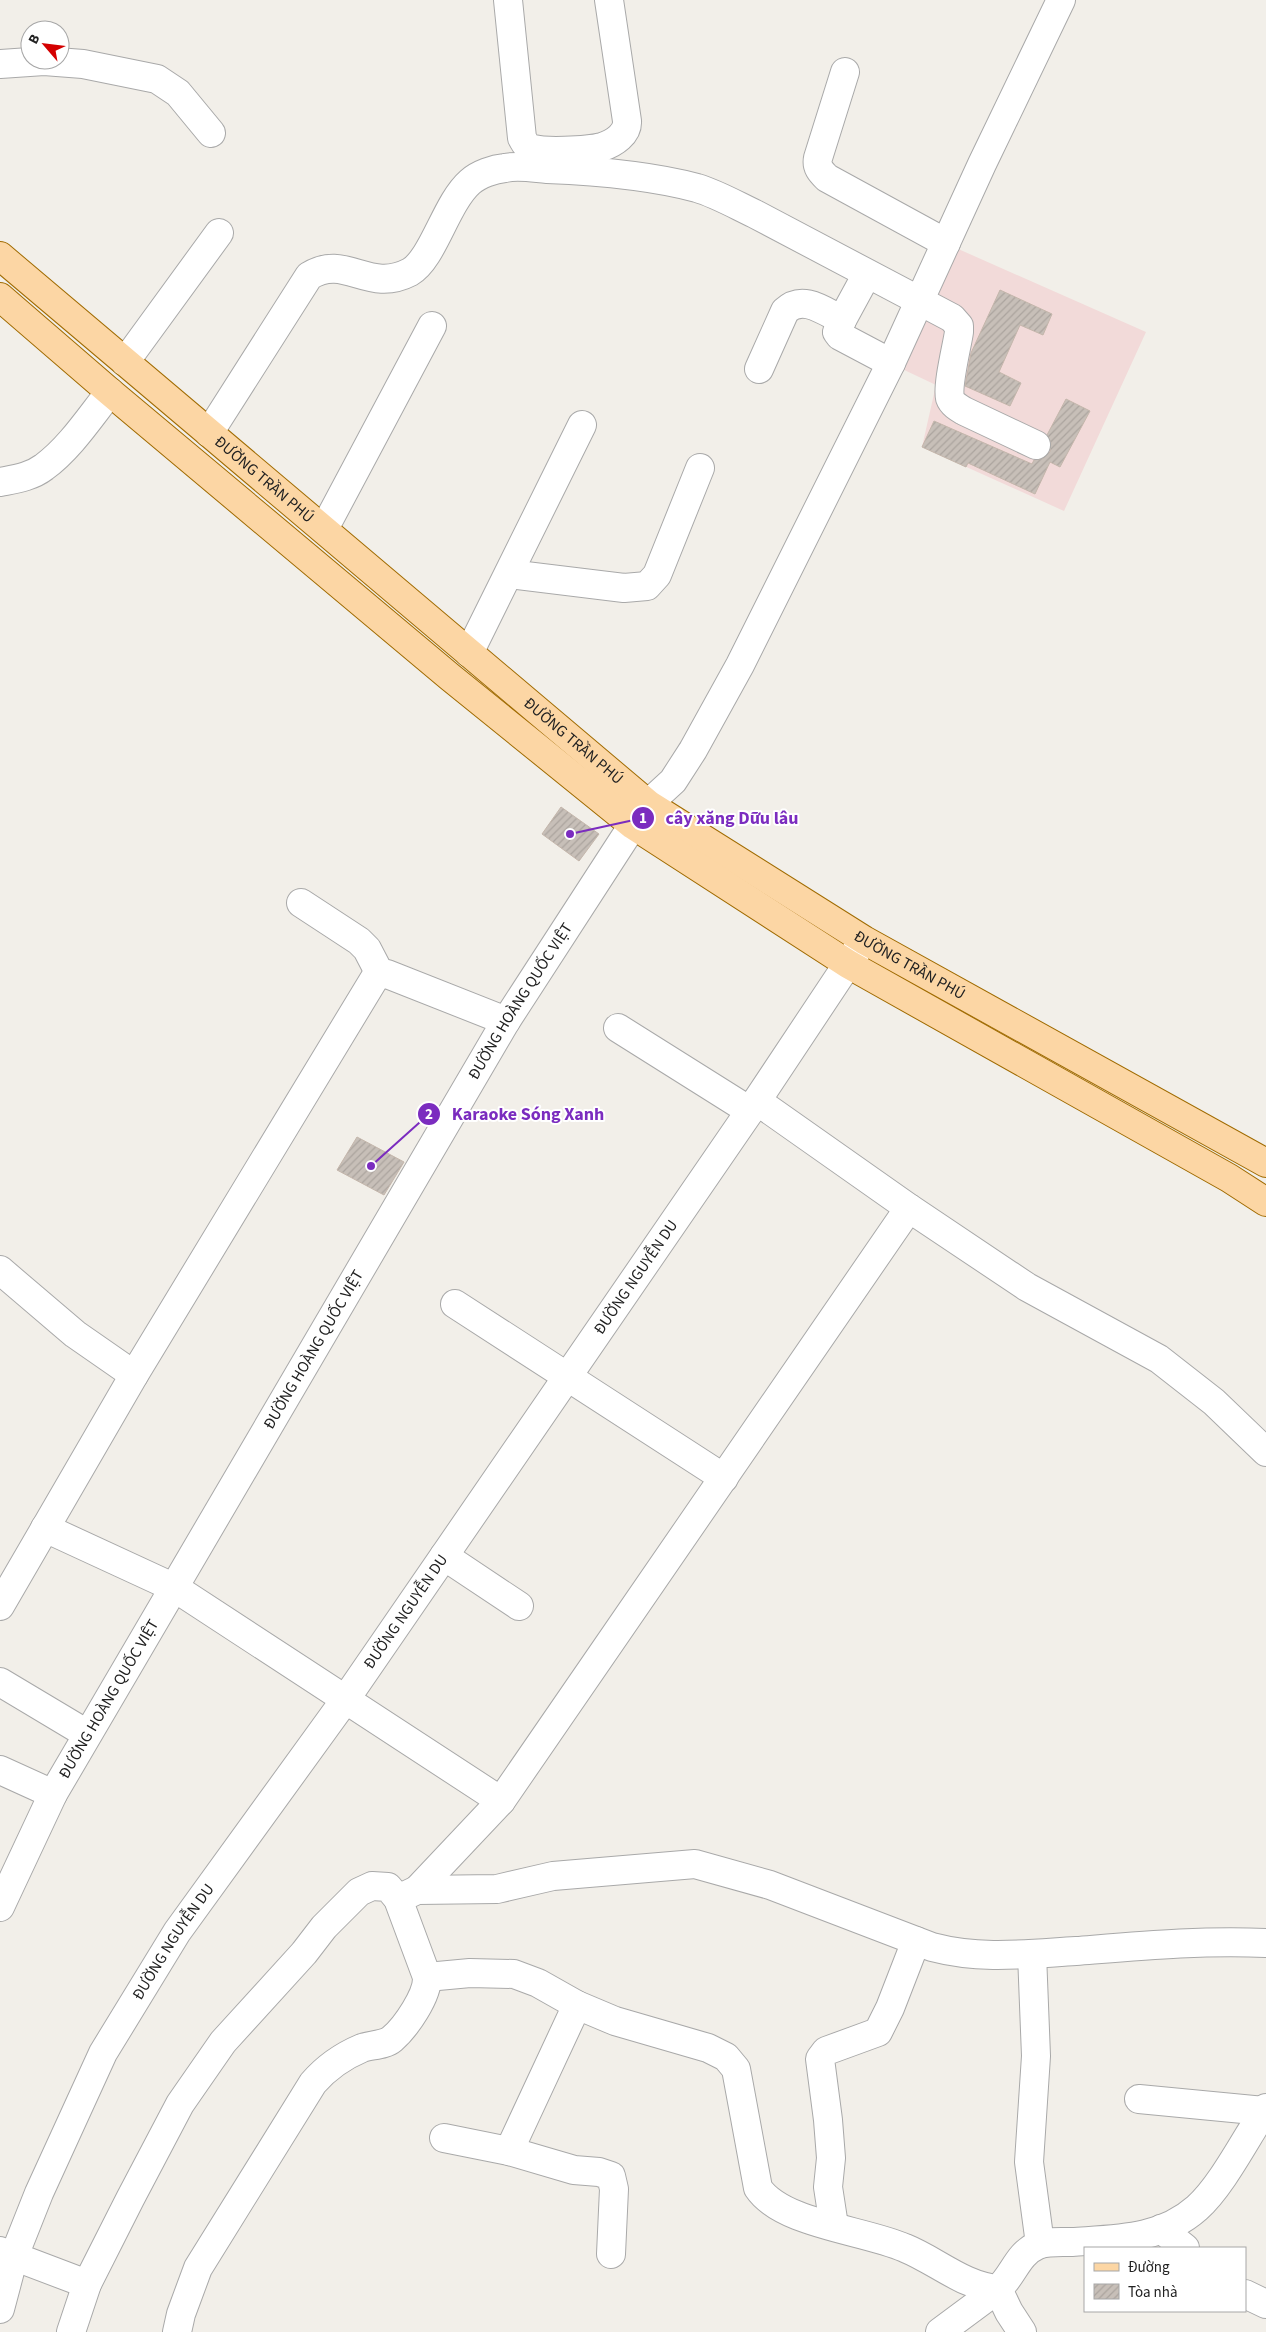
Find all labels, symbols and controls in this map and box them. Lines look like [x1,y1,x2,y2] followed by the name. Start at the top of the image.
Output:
[20,20,70,70] north arrow
[24,30,45,48] text: B
[210,431,319,528] street label: ĐƯỜNG TRẦN PHÚ
[519,692,628,790] street label: ĐƯỜNG TRẦN PHÚ
[631,802,809,835] callout: cây xăng Dữu lâu
[665,806,799,831] text: cây xăng Dữu lâu
[639,808,647,829] text: 1
[463,918,578,1084] street label: ĐƯỜNG HOÀNG QUỐC VIỆT
[850,925,969,1005] street label: ĐƯỜNG TRẦN PHÚ
[417,1097,614,1130] callout: Karaoke Sóng Xanh
[452,1102,604,1127] text: Karaoke Sóng Xanh
[425,1104,433,1125] text: 2
[588,1215,683,1339] street label: ĐƯỜNG NGUYỄN DU
[258,1265,369,1433] street label: ĐƯỜNG HOÀNG QUỐC VIỆT
[358,1550,453,1673] street label: ĐƯỜNG NGUYỄN DU
[53,1615,164,1783] street label: ĐƯỜNG HOÀNG QUỐC VIỆT
[127,1879,219,2004] street label: ĐƯỜNG NGUYỄN DU
[1084,2247,1246,2312] legend
[1128,2257,1170,2278] text: Đường
[1128,2282,1177,2303] text: Tòa nhà

